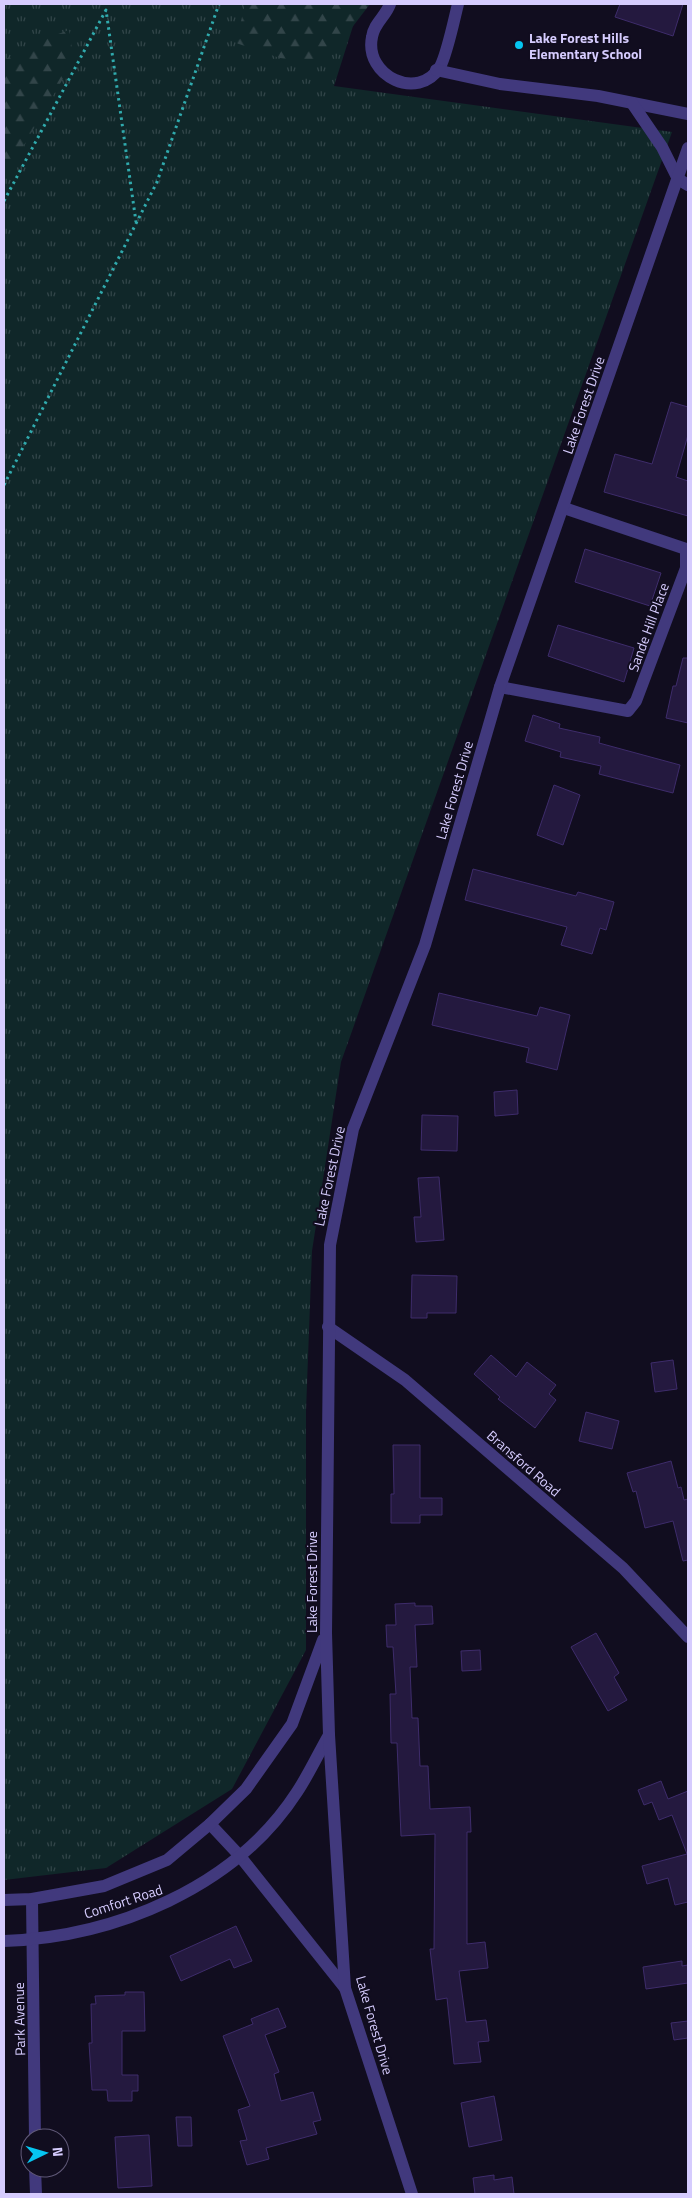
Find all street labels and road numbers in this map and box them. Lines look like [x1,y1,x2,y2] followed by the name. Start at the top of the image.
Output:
[557,353,609,457] street label: Lake Forest Drive
[622,580,674,674] street label: Sande Hill Place
[430,738,478,842] street label: Lake Forest Drive
[308,1124,350,1228] street label: Lake Forest Drive
[482,1425,566,1501] street label: Bransford Road
[301,1531,322,1633] street label: Lake Forest Drive
[81,1878,165,1924] street label: Comfort Road
[351,1973,399,2077] street label: Lake Forest Drive
[8,1982,30,2056] street label: Park Avenue

